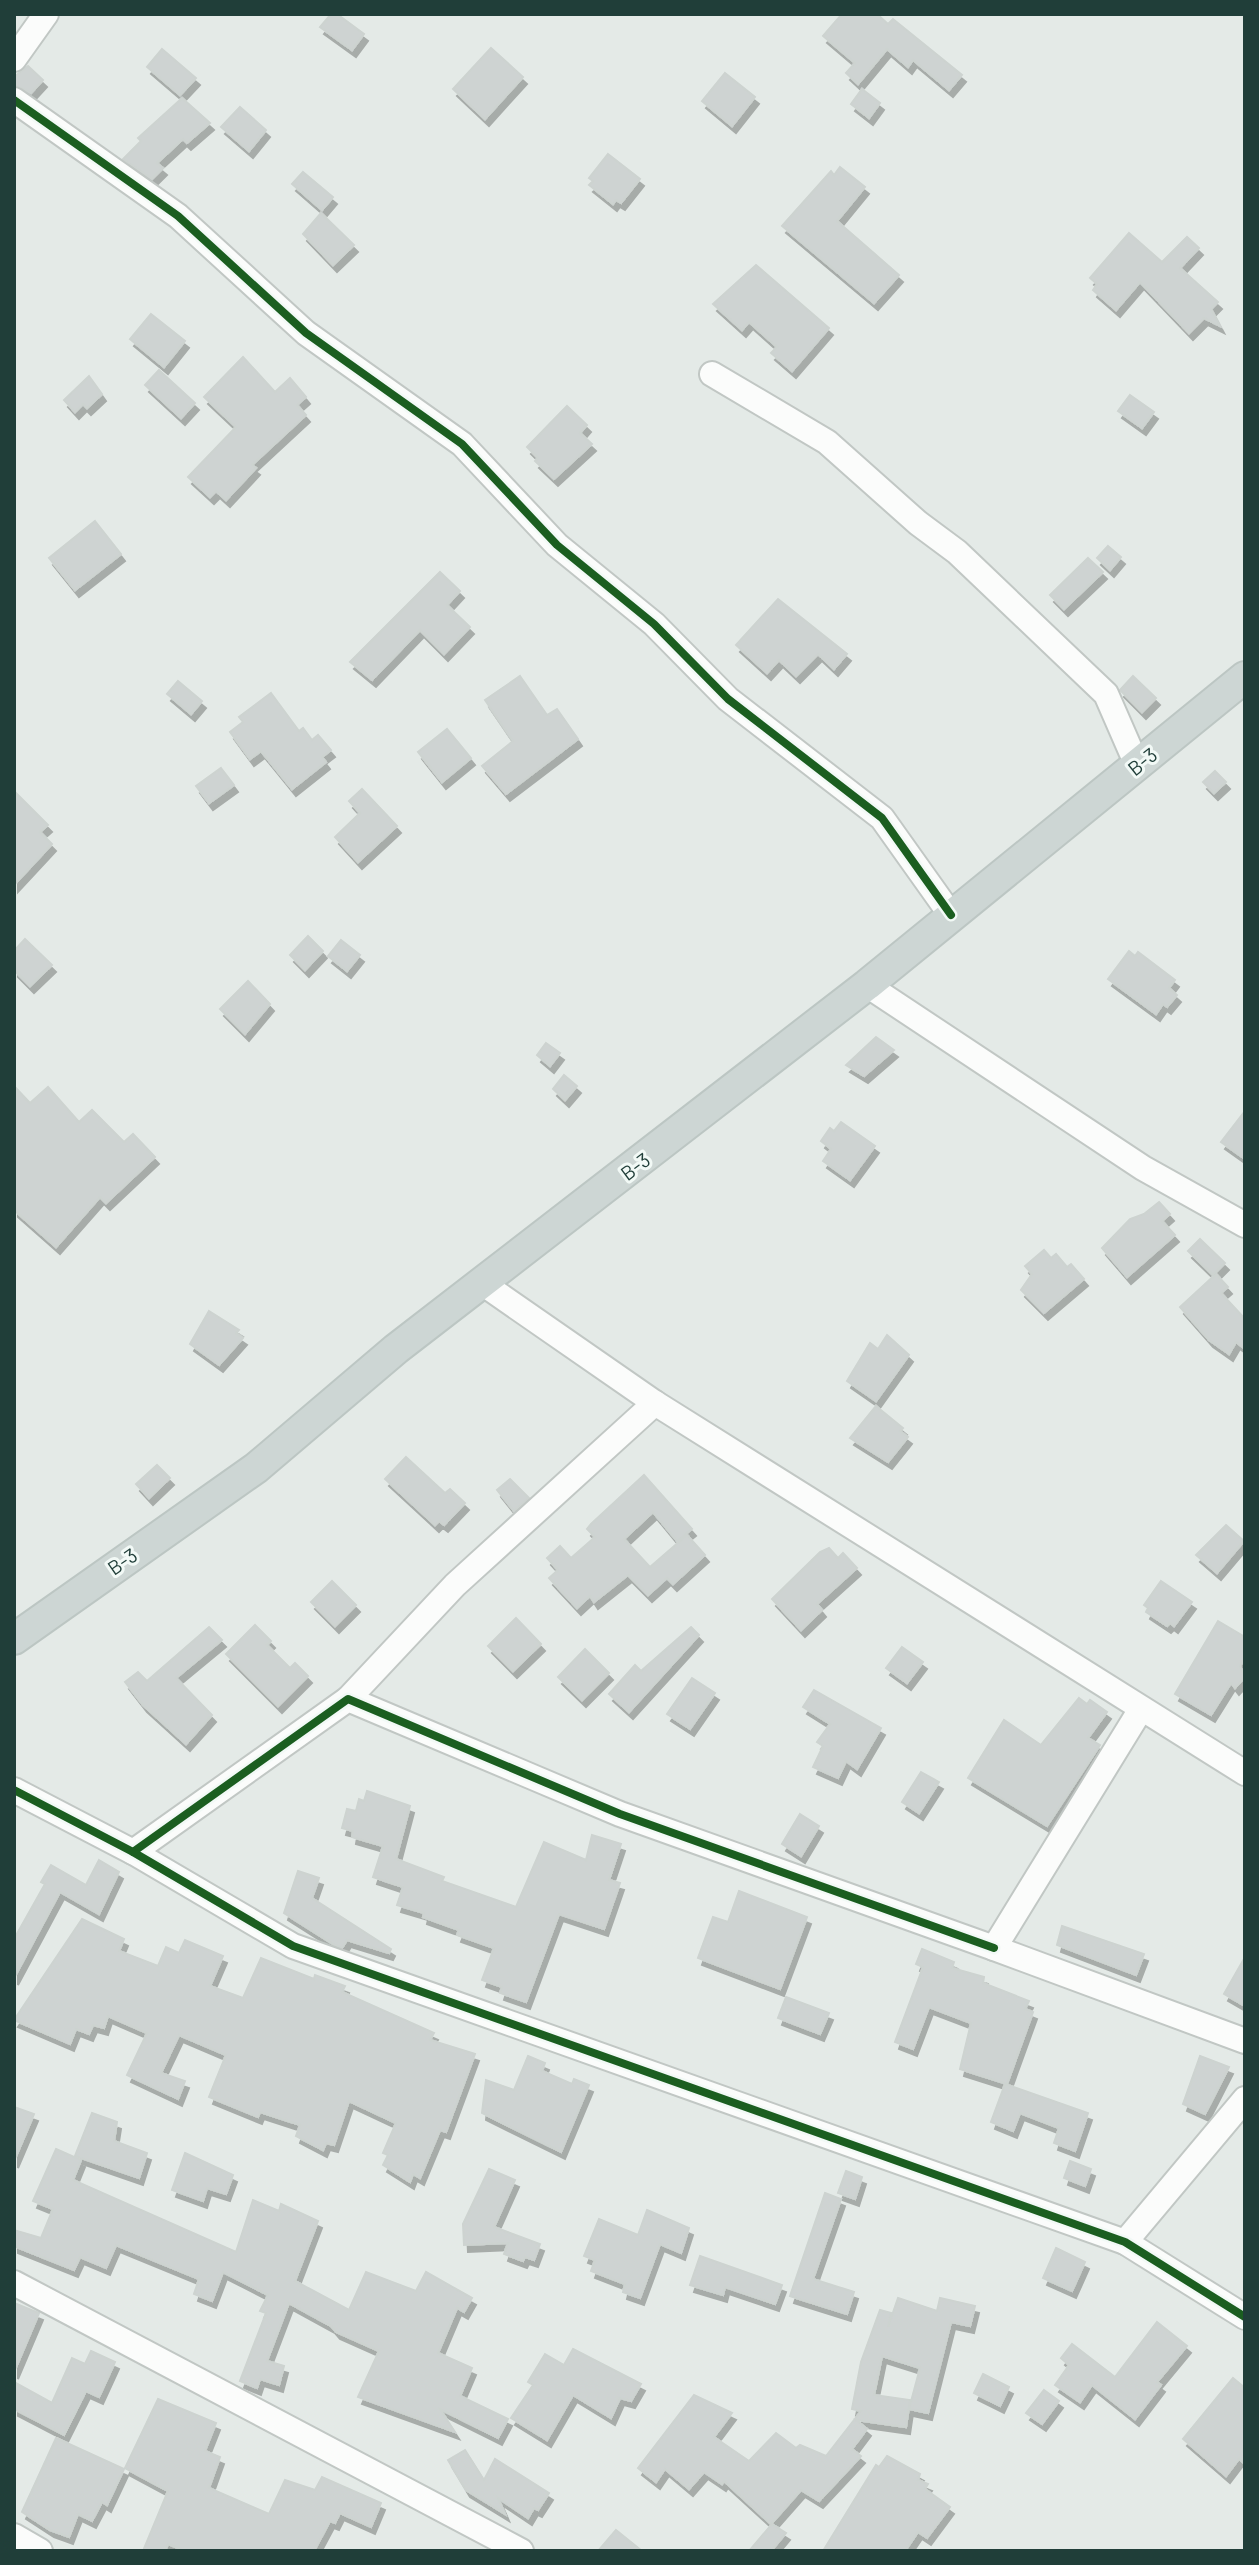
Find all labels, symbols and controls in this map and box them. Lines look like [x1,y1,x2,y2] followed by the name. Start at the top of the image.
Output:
[1123,742,1161,780] street label: B-3
[616,1147,654,1185] street label: B-3
[103,1542,141,1580] street label: B-3

